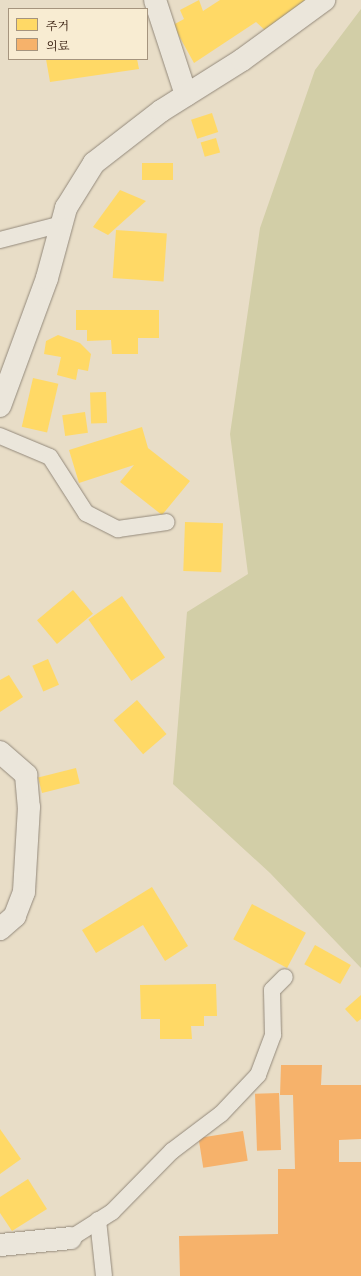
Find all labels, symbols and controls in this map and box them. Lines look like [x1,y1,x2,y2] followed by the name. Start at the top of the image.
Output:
[8,8,148,60] legend
[46,19,69,33] text: 주거
[46,39,69,53] text: 의료

